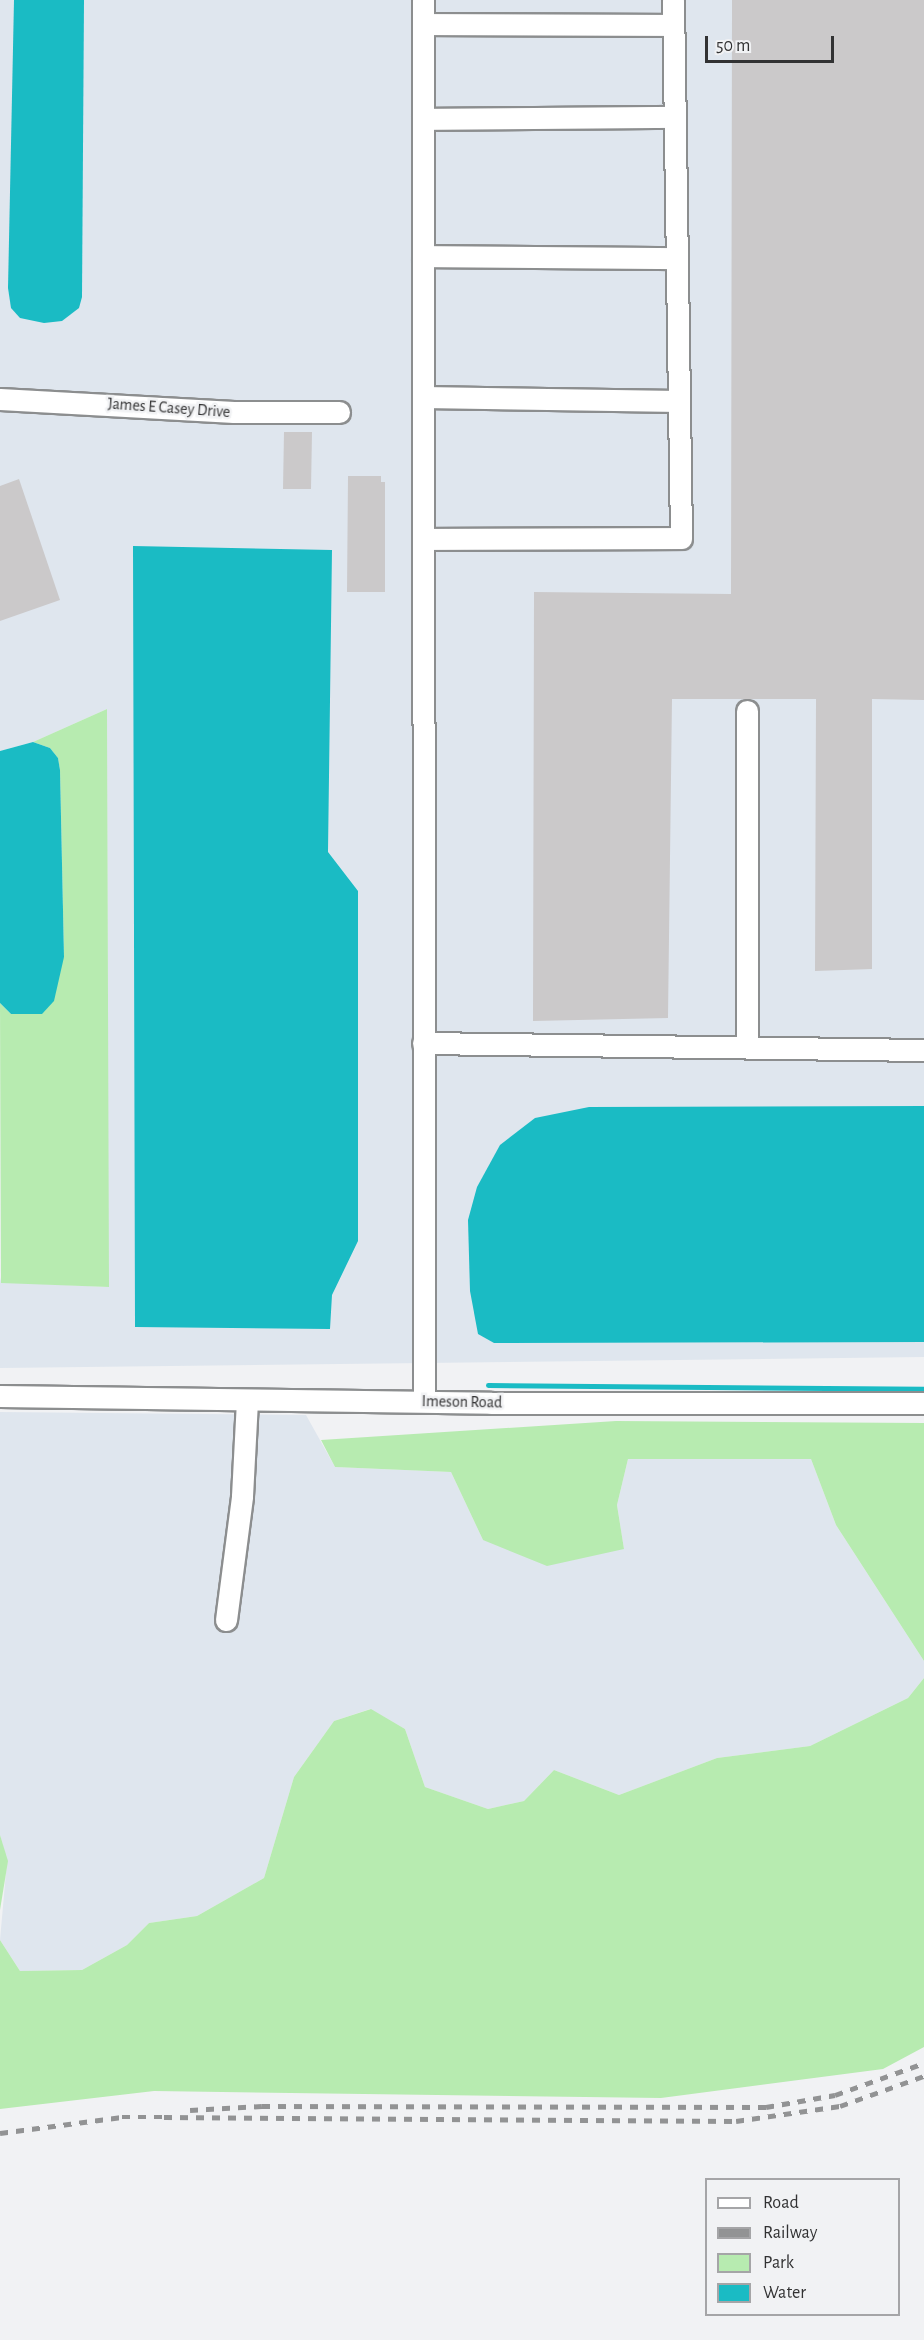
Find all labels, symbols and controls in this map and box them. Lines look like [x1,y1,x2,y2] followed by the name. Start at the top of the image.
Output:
[708,24,837,62] scale bar
[716,37,750,55] text: 50 m
[107,394,231,422] street label: James E Casey Drive
[422,1392,502,1412] street label: Imeson Road
[705,2178,900,2316] legend
[763,2194,799,2212] text: Road
[763,2224,817,2242] text: Railway
[763,2254,794,2272] text: Park
[763,2284,806,2302] text: Water

